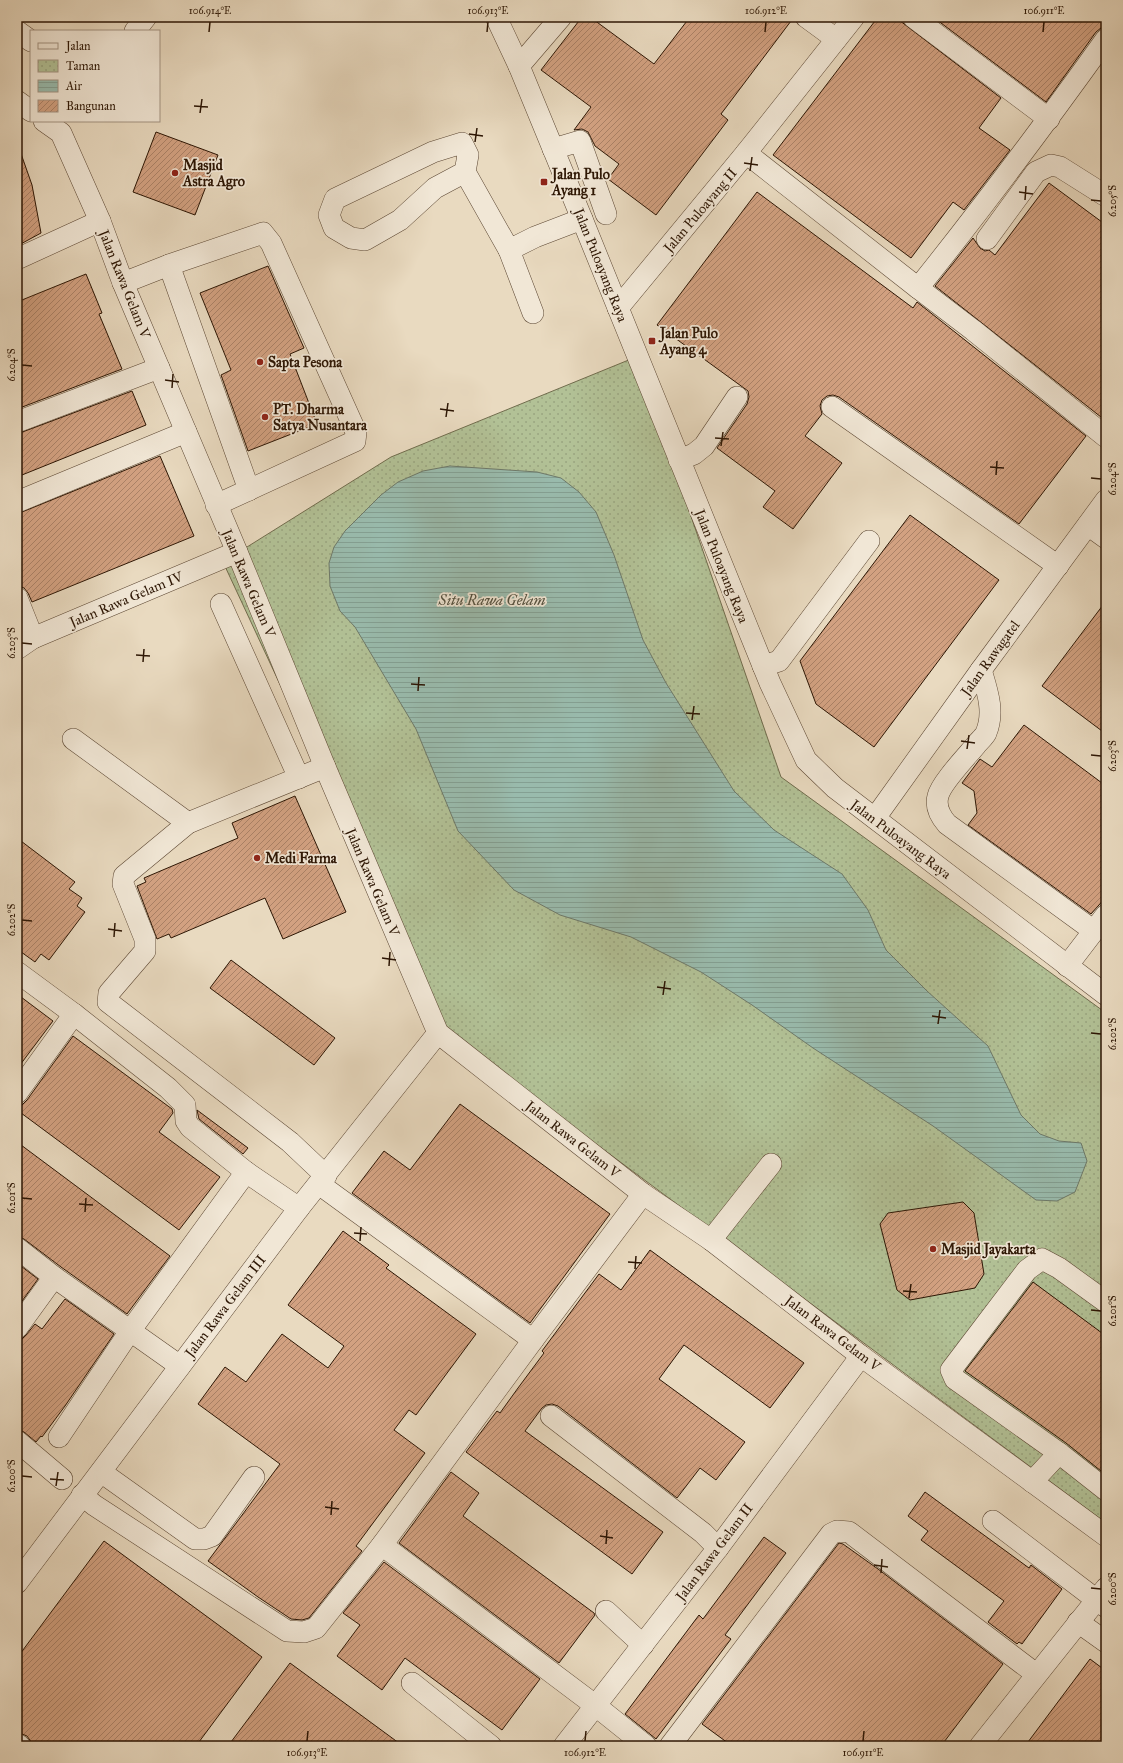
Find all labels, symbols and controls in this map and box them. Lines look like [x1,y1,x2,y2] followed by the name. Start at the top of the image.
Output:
[189,5,231,17] text: 106.914°E
[468,5,508,17] text: 106.913°E
[745,5,787,17] text: 106.912°E
[1024,5,1064,17] text: 106.911°E
[30,30,160,122] legend
[64,39,91,54] text: Jalan
[66,59,101,73] text: Taman
[65,79,82,93] text: Air
[66,99,116,114] text: Bangunan
[182,157,245,191] place label: Masjid Astra Agro
[659,165,741,258] street label: Jalan Puloayang II
[550,166,610,200] place label: Jalan Pulo Ayang 1
[170,168,180,178] marker: Masjid Astra Agro
[539,177,549,187] marker: Jalan Pulo Ayang 1
[1107,185,1119,217] text: 6.205°S
[568,204,631,325] street label: Jalan Puloayang Raya
[93,226,155,342] street label: Jalan Rawa Gelam V
[658,325,718,359] place label: Jalan Pulo Ayang 4
[647,336,657,346] marker: Jalan Pulo Ayang 4
[6,348,18,381] text: 6.204°S
[268,354,343,372] place label: Sapta Pesona
[255,357,265,367] marker: Sapta Pesona
[273,401,368,435] place label: PT. Dharma Satya Nusantara
[260,412,270,422] marker: PT. Dharma Satya Nusantara
[1107,462,1119,495] text: 6.204°S
[689,505,752,626] street label: Jalan Puloayang Raya
[216,525,279,641] street label: Jalan Rawa Gelam V
[65,567,187,633] street label: Jalan Rawa Gelam IV
[438,591,545,609] water label: Situ Rawa Gelam
[956,617,1024,702] street label: Jalan Rawagatel
[6,627,18,659] text: 6.203°S
[1107,740,1119,772] text: 6.203°S
[845,795,954,883] street label: Jalan Puloayang Raya
[340,824,403,940] street label: Jalan Rawa Gelam V
[265,850,338,867] place label: Medi Farma
[252,853,262,863] marker: Medi Farma
[6,904,18,936] text: 6.202°S
[1107,1018,1119,1050] text: 6.202°S
[520,1096,624,1183] street label: Jalan Rawa Gelam V
[6,1182,18,1214] text: 6.201°S
[941,1241,1037,1259] place label: Masjid Jayakarta
[928,1244,938,1254] marker: Masjid Jayakarta
[180,1252,270,1363] street label: Jalan Rawa Gelam III
[779,1291,885,1377] street label: Jalan Rawa Gelam V
[1107,1295,1119,1327] text: 6.201°S
[6,1459,18,1493] text: 6.200°S
[671,1500,757,1607] street label: Jalan Rawa Gelam II
[1107,1572,1119,1606] text: 6.200°S
[287,1747,327,1759] text: 106.913°E
[564,1747,606,1759] text: 106.912°E
[843,1747,883,1759] text: 106.911°E

